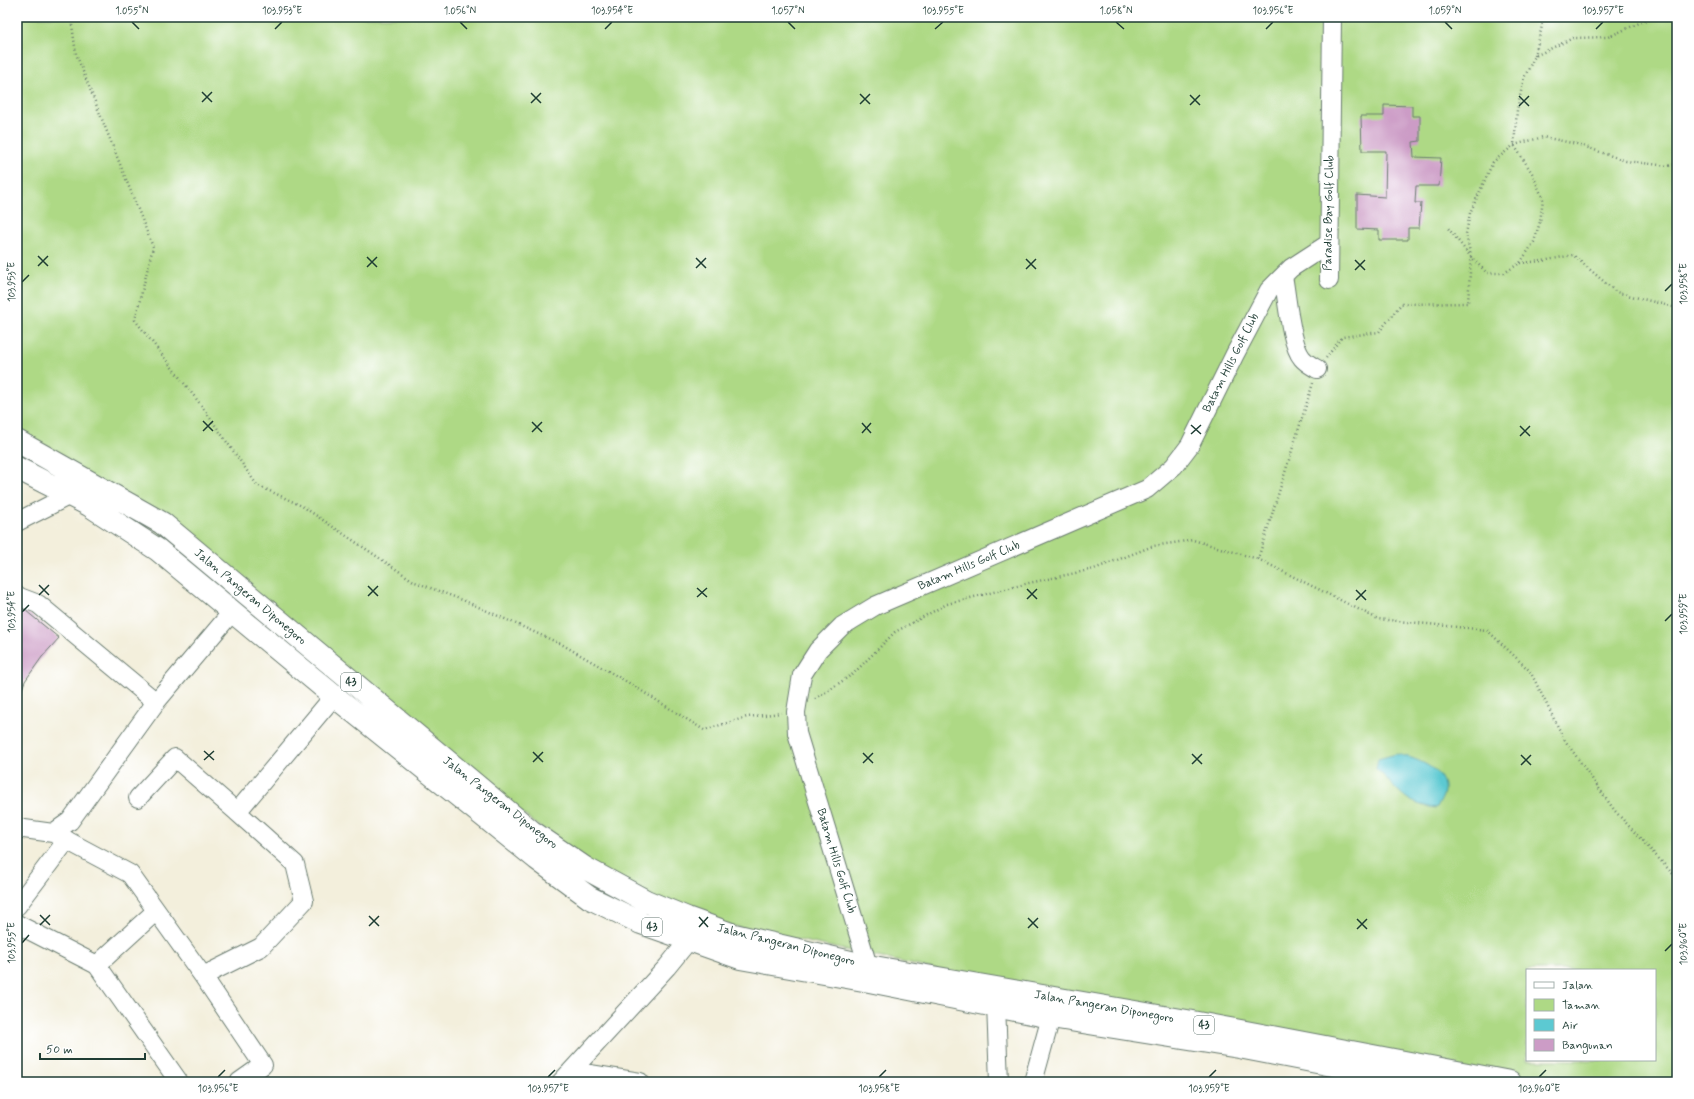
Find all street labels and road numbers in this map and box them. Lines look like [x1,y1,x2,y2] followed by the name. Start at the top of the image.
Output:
[1320,154,1338,271] street label: Paradise Bay Golf Club
[1199,311,1263,415] street label: Batam Hills Golf Club
[916,537,1022,595] street label: Batam Hills Golf Club
[191,545,310,649] street label: Jalan Pangeran Diponegoro
[341,673,361,691] road number: 43
[439,753,561,853] street label: Jalan Pangeran Diponegoro
[812,807,860,916] street label: Batam Hills Golf Club
[642,918,662,936] road number: 43
[715,920,857,970] street label: Jalan Pangeran Diponegoro
[1033,987,1176,1027] street label: Jalan Pangeran Diponegoro
[1194,1016,1214,1034] road number: 43

